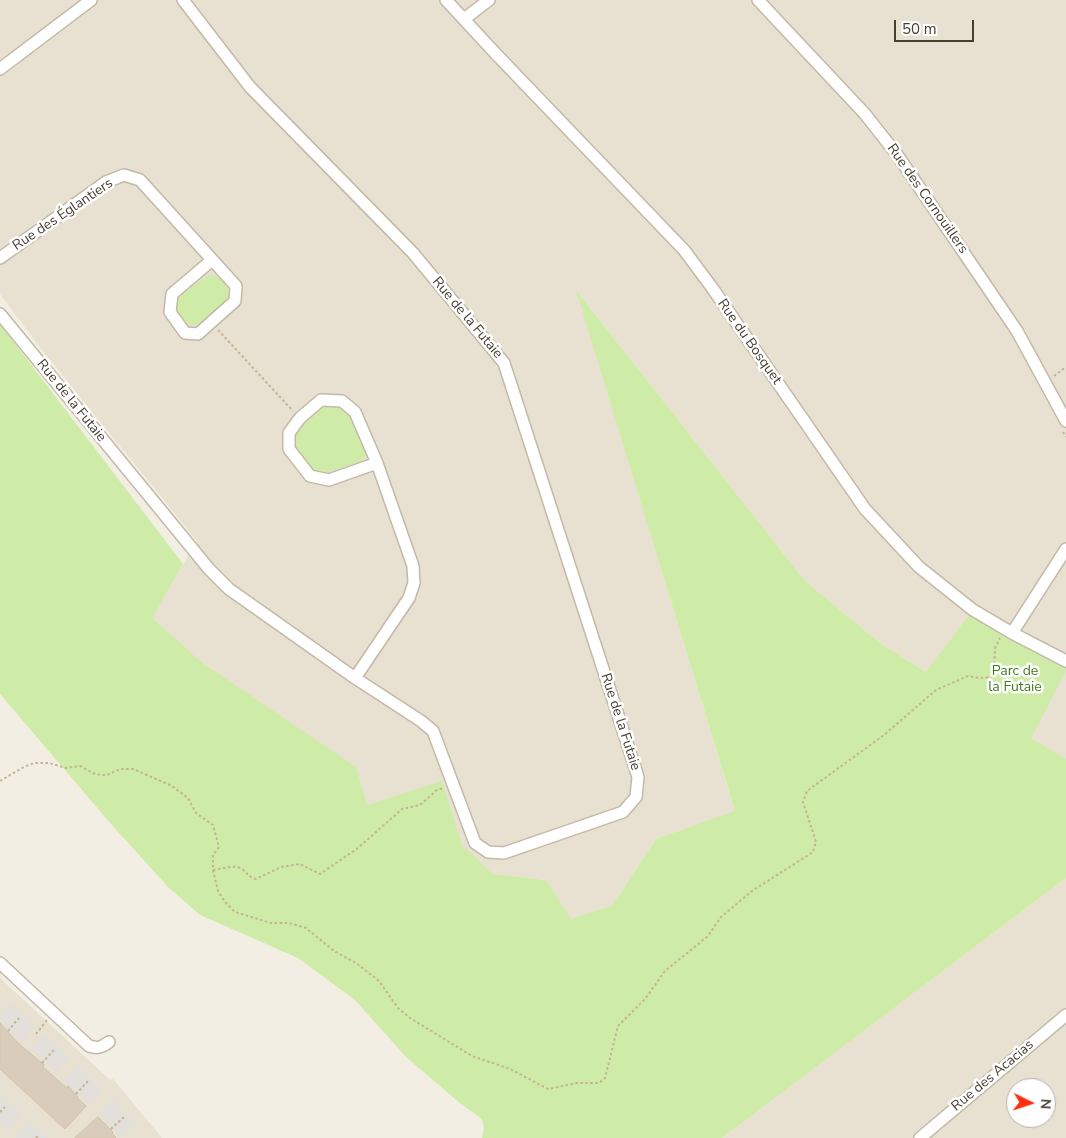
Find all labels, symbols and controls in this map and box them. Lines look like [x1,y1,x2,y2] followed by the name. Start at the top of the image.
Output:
[896,10,976,42] scale bar
[902,19,937,39] text: 50 m
[883,141,971,257] street label: Rue des Cornouillers
[10,175,116,255] street label: Rue des Églantiers
[428,274,506,362] street label: Rue de la Futaie
[713,296,785,388] street label: Rue du Bosquet
[33,356,109,446] street label: Rue de la Futaie
[988,664,1042,696] park label: Parc de la Futaie
[596,671,644,773] street label: Rue de la Futaie
[949,1037,1037,1115] street label: Rue des Acacias
[1006,1078,1056,1128] north arrow
[1036,1098,1055,1110] text: N

